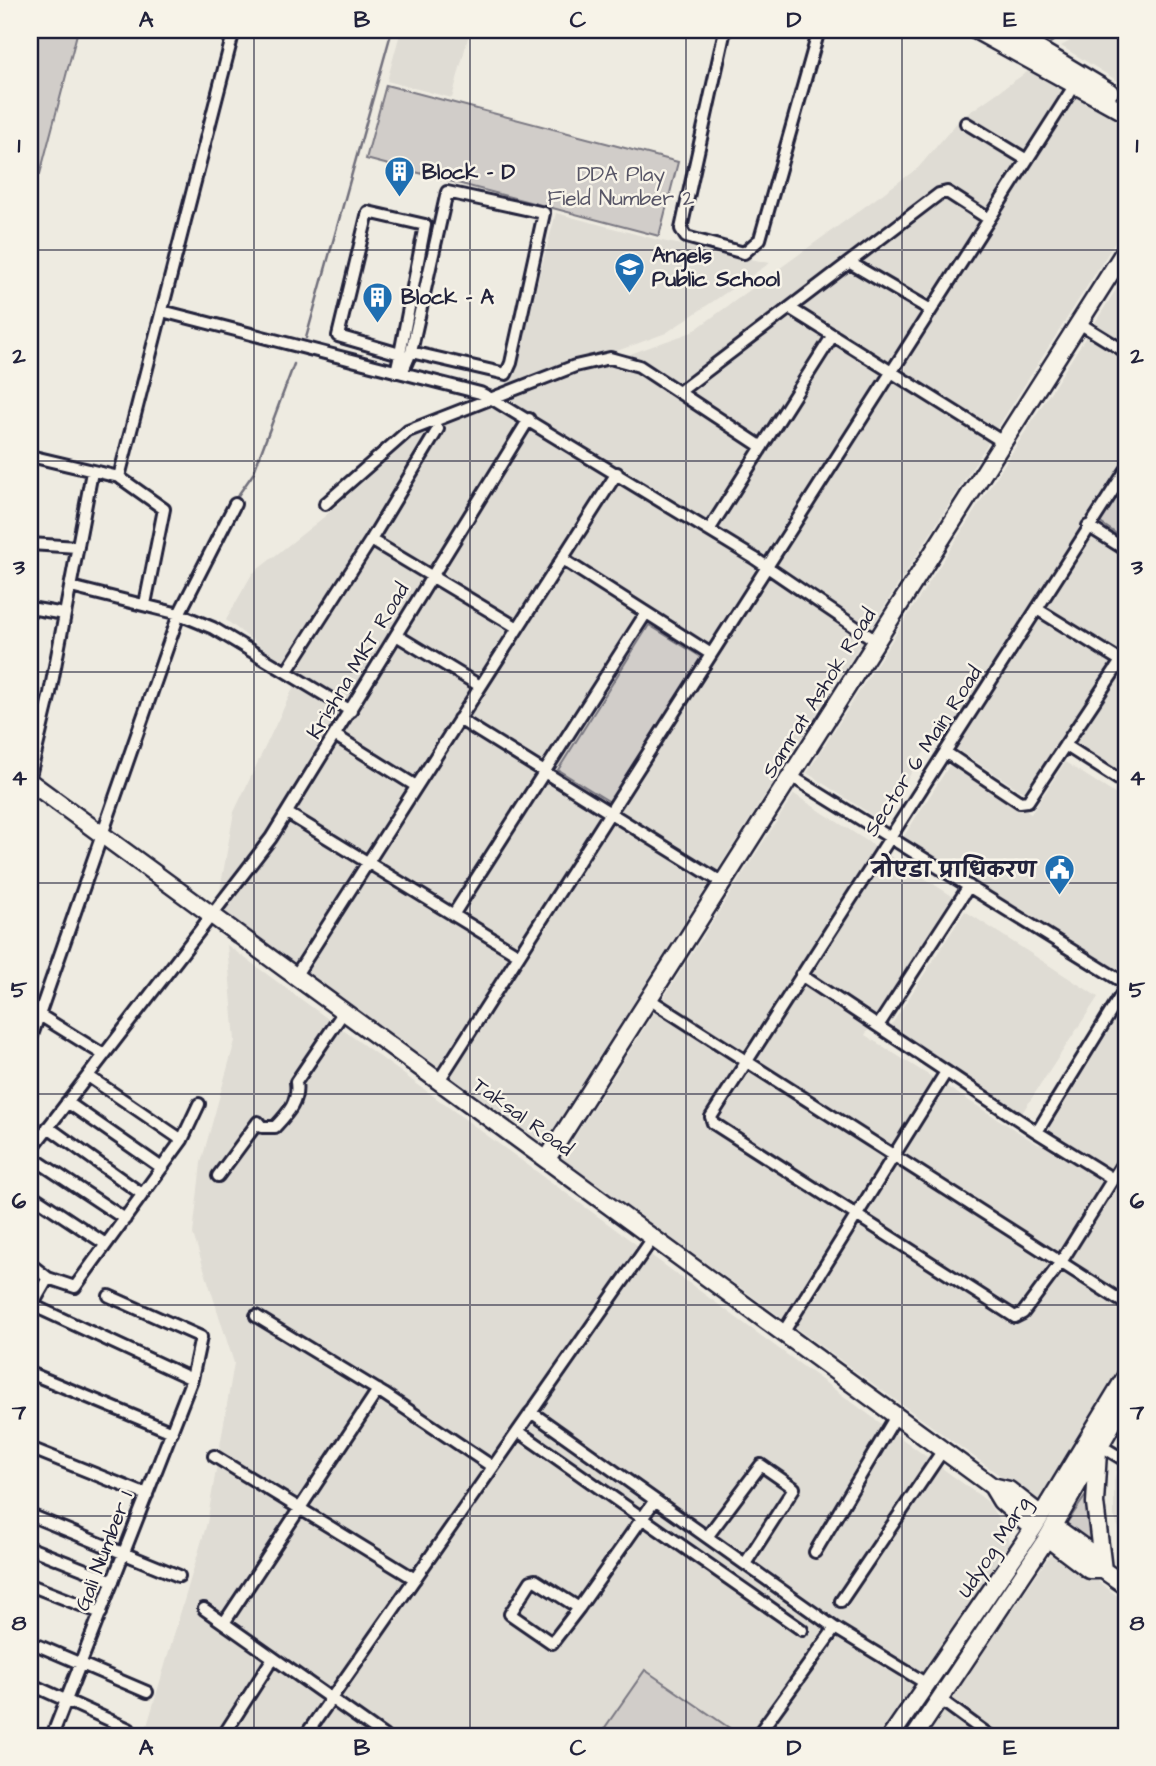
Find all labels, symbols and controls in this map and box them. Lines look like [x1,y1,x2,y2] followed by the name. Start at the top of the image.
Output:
[139,4,154,36] text: A
[354,4,371,36] text: B
[570,4,587,36] text: C
[787,4,802,36] text: D
[1003,4,1017,36] text: E
[18,129,21,161] text: 1
[1136,129,1139,161] text: 1
[382,155,416,199] building icon: Block - D
[422,158,516,187] place label: Block - D
[548,160,694,213] park label: DDA Play Field Number 2
[652,241,781,294] place label: Angels Public School
[612,250,646,294] school or university icon: Angels Public School
[361,280,395,324] building icon: Block - A
[401,283,495,312] place label: Block - A
[11,340,26,372] text: 2
[1129,340,1144,372] text: 2
[12,551,25,583] text: 3
[1130,551,1143,583] text: 3
[300,577,416,745] street label: Krishna MKT Road
[755,602,883,784] street label: Samrat Ashok Road
[857,660,989,842] street label: Sector 6 Main Road
[11,762,27,794] text: 4
[1129,762,1145,794] text: 4
[870,852,1038,885] place label: नोएडा प्राधिकरण
[1042,853,1076,897] public building icon: नोएडा प्राधिकरण
[11,974,28,1006] text: 5
[1129,974,1146,1006] text: 5
[467,1071,579,1163] street label: Taksal Road
[12,1185,27,1217] text: 6
[1130,1185,1145,1217] text: 6
[11,1396,27,1428] text: 7
[1129,1396,1145,1428] text: 7
[68,1487,140,1615] street label: Gali Number 1
[950,1490,1039,1604] street label: Udyog Marg
[12,1607,27,1639] text: 8
[1130,1607,1145,1639] text: 8
[139,1732,154,1764] text: A
[354,1732,371,1764] text: B
[570,1732,587,1764] text: C
[787,1732,802,1764] text: D
[1003,1732,1017,1764] text: E

